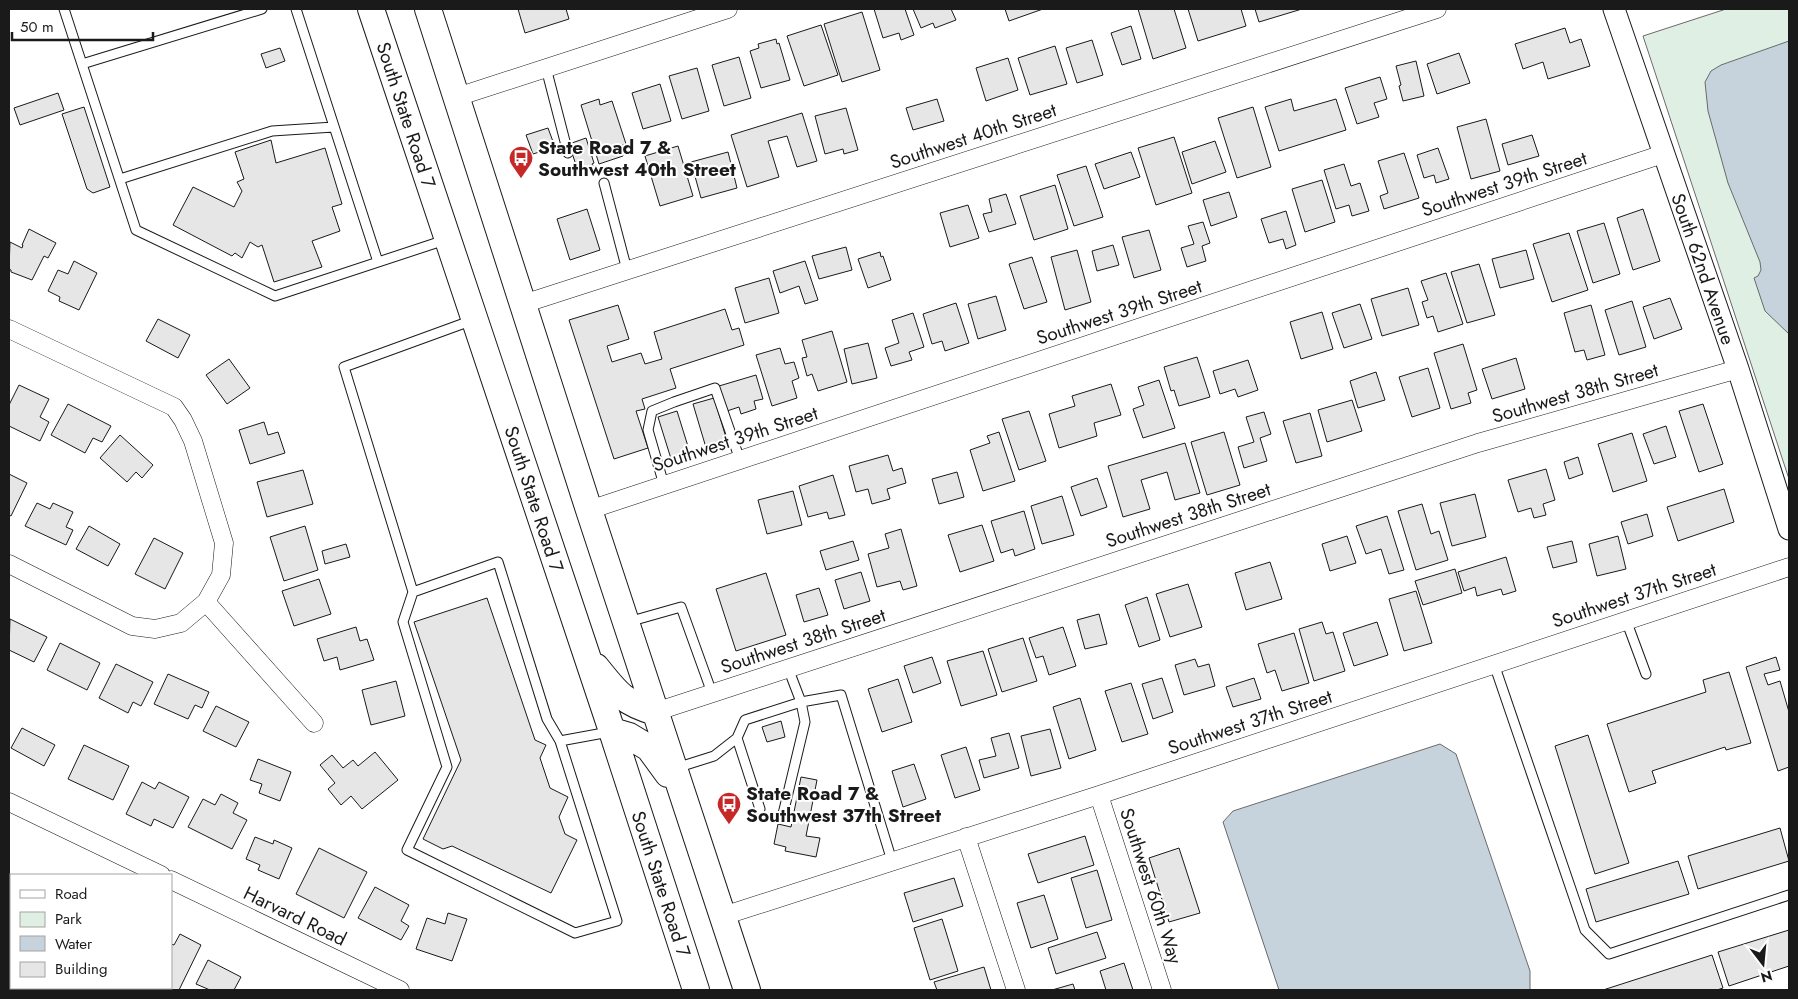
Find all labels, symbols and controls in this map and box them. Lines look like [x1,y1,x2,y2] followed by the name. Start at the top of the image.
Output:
[12,10,154,42] scale bar
[20,16,54,38] text: 50 m
[370,39,442,191] street label: South State Road 7
[886,96,1060,176] street label: Southwest 40th Street
[538,134,736,183] place label: State Road 7 & Southwest 40th Street
[1418,144,1591,223] street label: Southwest 39th Street
[508,145,534,179] bus stop icon: State Road 7 & Southwest 40th Street
[1664,190,1742,348] street label: South 62nd Avenue
[1033,272,1206,351] street label: Southwest 39th Street
[1489,356,1662,430] street label: Southwest 38th Street
[649,399,822,478] street label: Southwest 39th Street
[498,423,570,575] street label: South State Road 7
[1102,475,1274,554] street label: Southwest 38th Street
[1548,556,1720,634] street label: Southwest 37th Street
[717,601,889,680] street label: Southwest 38th Street
[1164,683,1336,761] street label: Southwest 37th Street
[746,780,941,829] place label: State Road 7 & Southwest 37th Street
[716,791,742,825] bus stop icon: State Road 7 & Southwest 37th Street
[1113,805,1189,968] street label: Southwest 60th Way
[625,808,697,960] street label: South State Road 7
[10,874,172,989] legend
[239,879,351,953] street label: Harvard Road
[55,883,87,905] text: Road
[55,908,82,930] text: Park
[55,933,93,955] text: Water
[1738,939,1788,989] north arrow
[55,958,107,980] text: Building
[1758,965,1775,988] text: N

